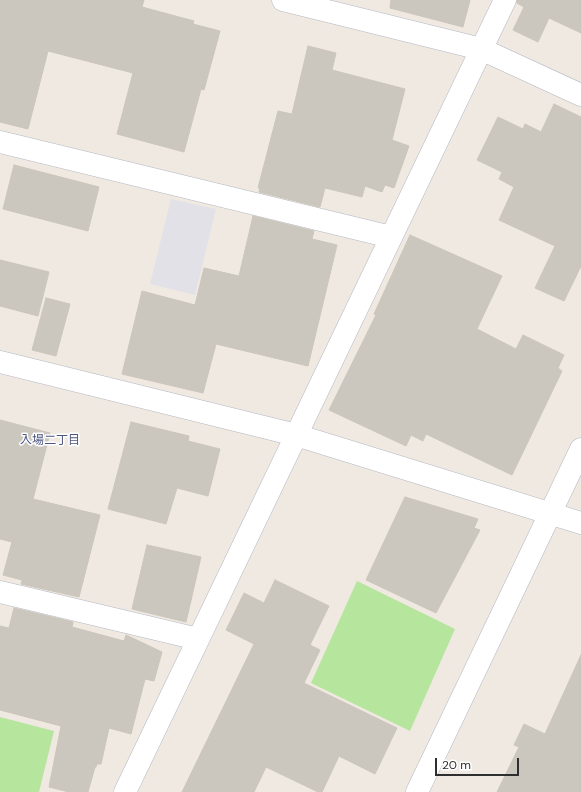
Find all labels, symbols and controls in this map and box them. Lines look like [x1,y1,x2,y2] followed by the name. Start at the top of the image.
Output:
[20,434,80,448] district label: 入場二丁目
[437,750,521,776] scale bar
[442,757,471,773] text: 20 m

